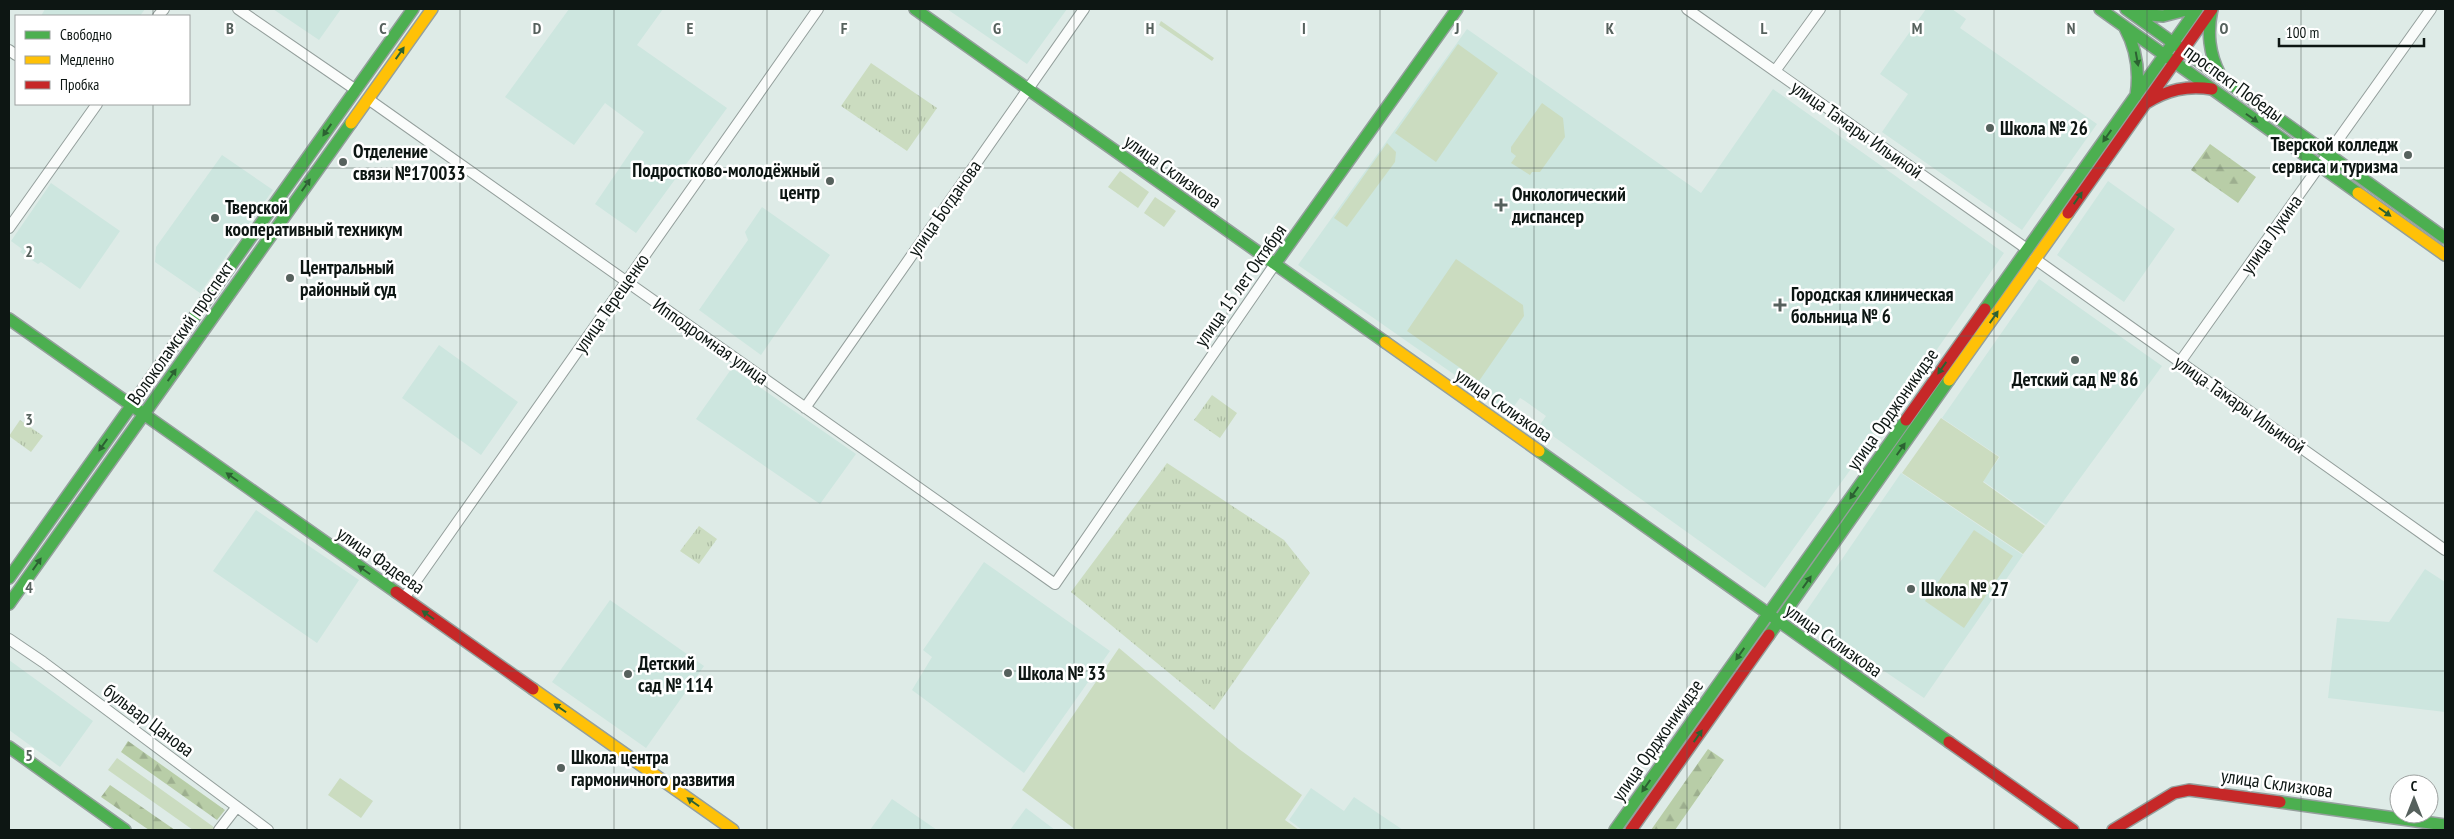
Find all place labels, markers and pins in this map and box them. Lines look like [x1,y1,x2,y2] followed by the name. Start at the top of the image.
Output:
[2000,116,2088,140] place label: Школа № 26
[1984,122,1996,134] marker: Школа № 26
[2271,132,2399,178] place label: Тверской колледж сервиса и туризма
[353,139,466,185] place label: Отделение связи №170033
[2402,149,2414,161] marker: Тверской колледж сервиса и туризма
[337,156,349,168] marker: Отделение связи №170033
[632,158,821,204] place label: Подростково-молодёжный центр
[824,175,836,187] marker: Подростково-молодёжный центр
[1511,182,1626,228] place label: Онкологический диспансер
[225,195,403,241] place label: Тверской кооперативный техникум
[1494,198,1508,212] marker: Онкологический диспансер
[209,212,221,224] marker: Тверской кооперативный техникум
[300,255,396,301] place label: Центральный районный суд
[284,272,296,284] marker: Центральный районный суд
[1791,282,1954,328] place label: Городская клиническая больница № 6
[1773,298,1787,312] marker: Городская клиническая больница № 6
[2069,354,2081,366] marker: Детский сад № 86
[2012,367,2138,391] place label: Детский сад № 86
[1921,577,2009,601] place label: Школа № 27
[1905,583,1917,595] marker: Школа № 27
[638,651,713,697] place label: Детский сад № 114
[1018,661,1106,685] place label: Школа № 33
[1002,667,1014,679] marker: Школа № 33
[622,668,634,680] marker: Детский сад № 114
[571,745,735,791] place label: Школа центра гармоничного развития
[555,762,567,774] marker: Школа центра гармоничного развития

